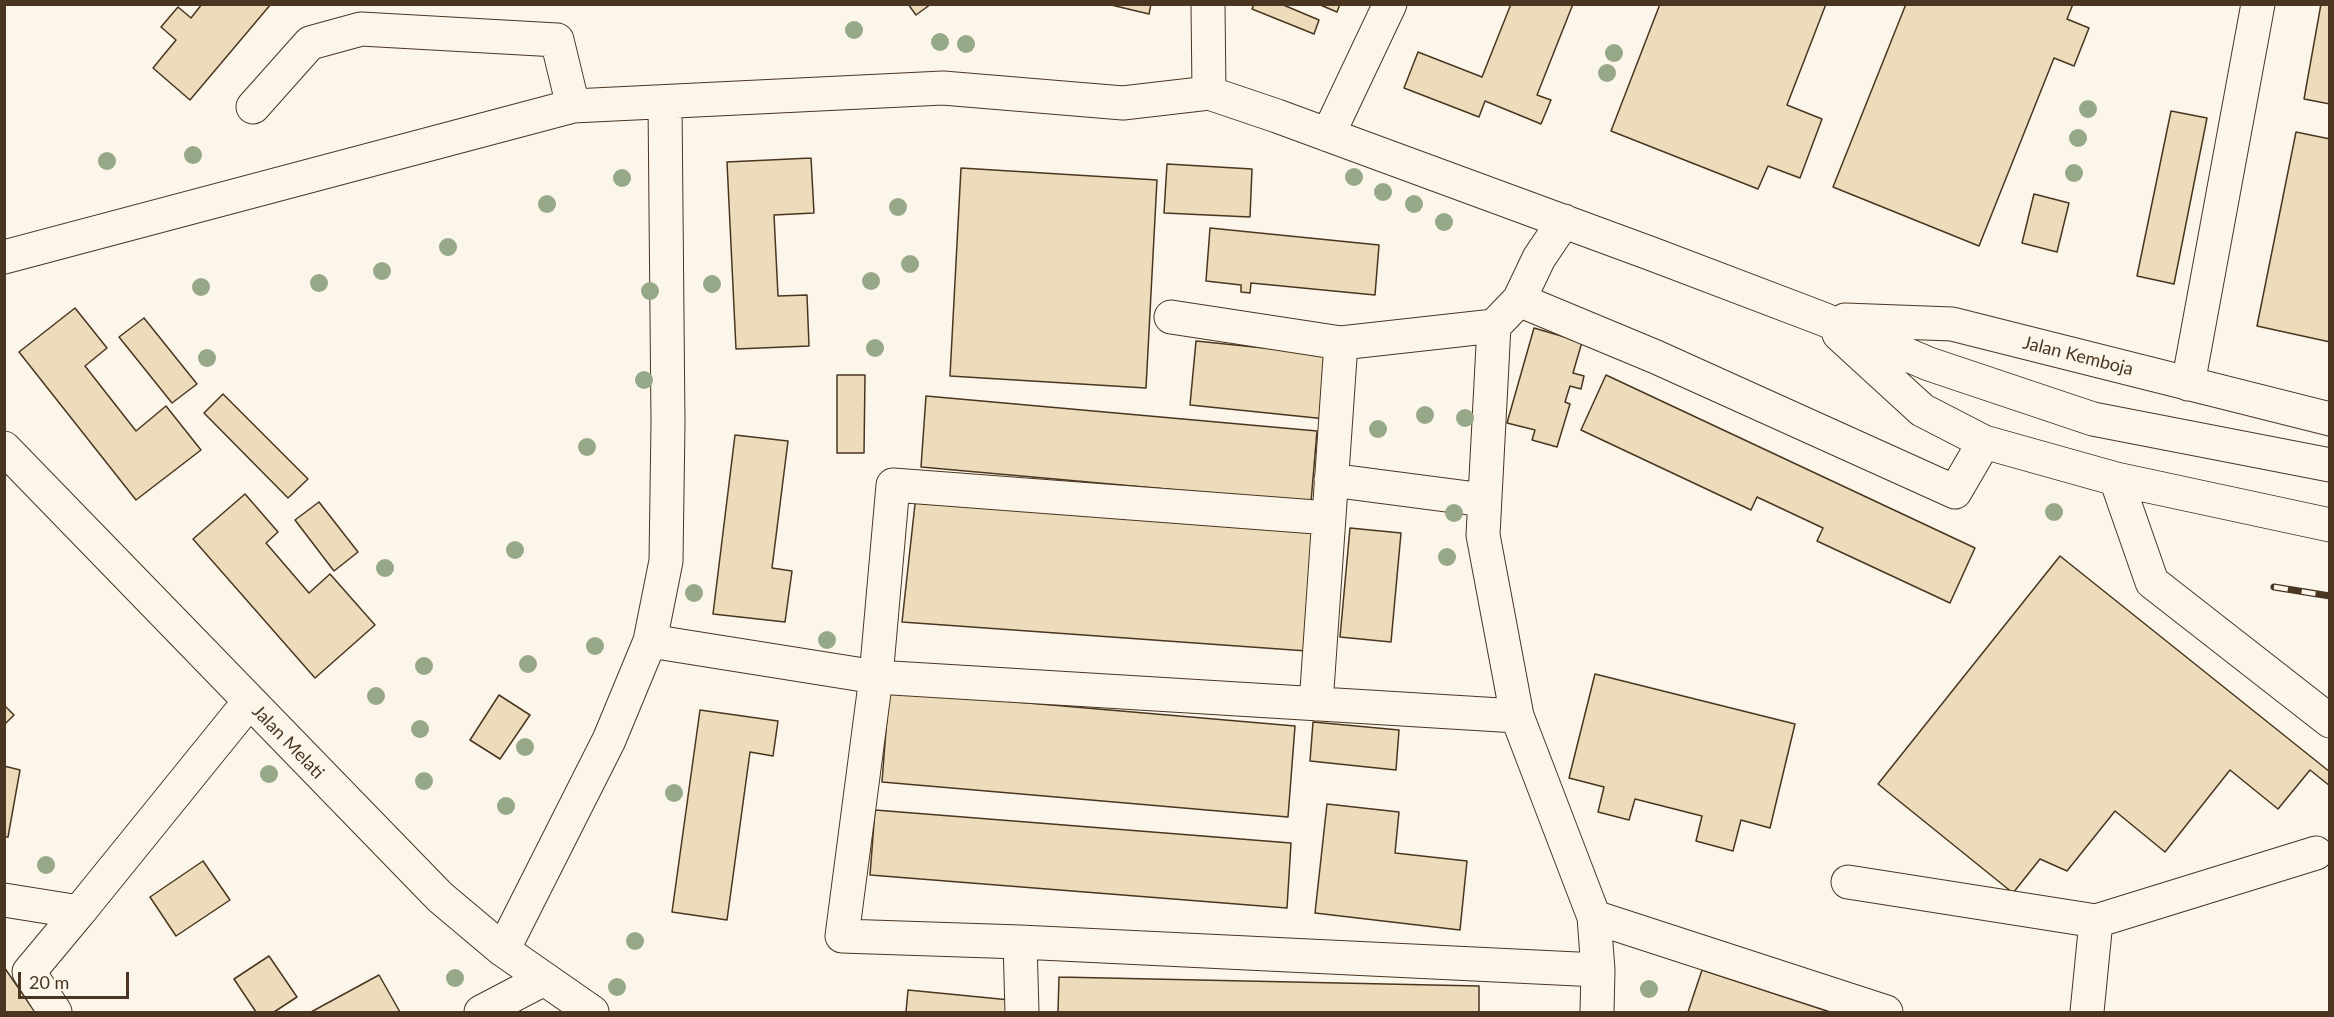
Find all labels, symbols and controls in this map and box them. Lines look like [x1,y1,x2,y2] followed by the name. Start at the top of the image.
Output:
[2020,332,2136,380] street label: Jalan Kemboja
[248,701,328,783] street label: Jalan Melati
[21,960,132,998] scale bar
[29,971,69,993] text: 20 m

